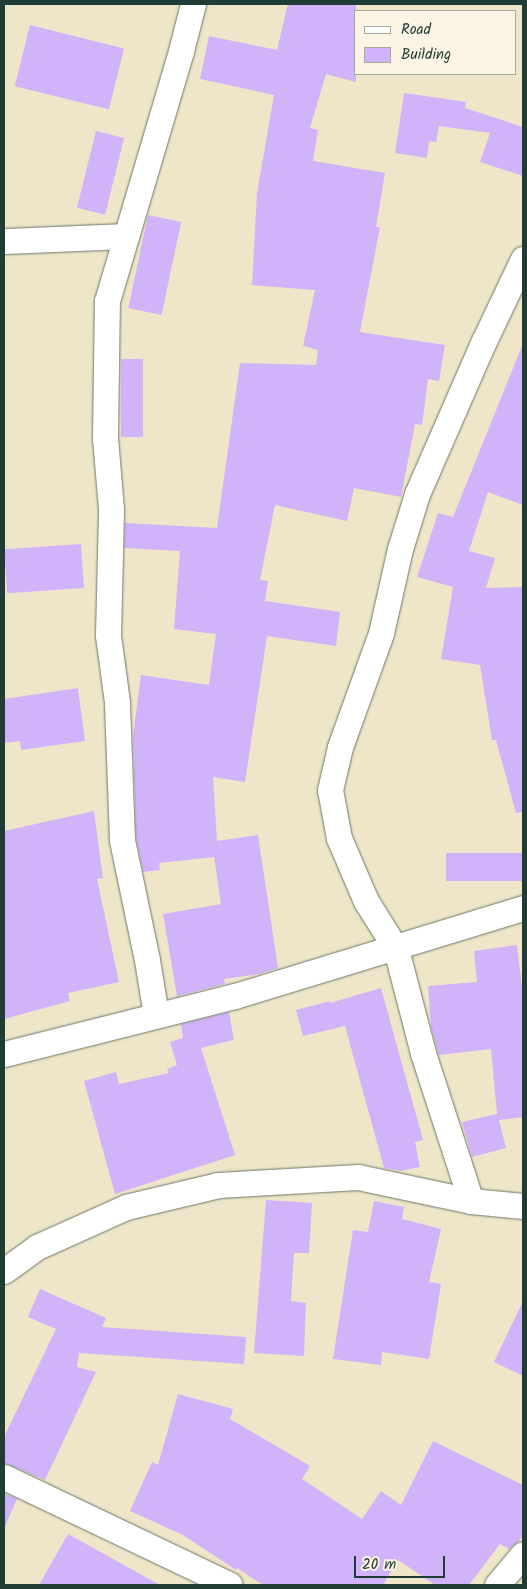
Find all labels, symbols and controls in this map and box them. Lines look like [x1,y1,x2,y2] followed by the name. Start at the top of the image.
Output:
[354,10,517,75] legend
[401,18,431,42] text: Road
[401,43,451,67] text: Building
[357,1546,448,1578] scale bar
[362,1553,396,1577] text: 20 m

